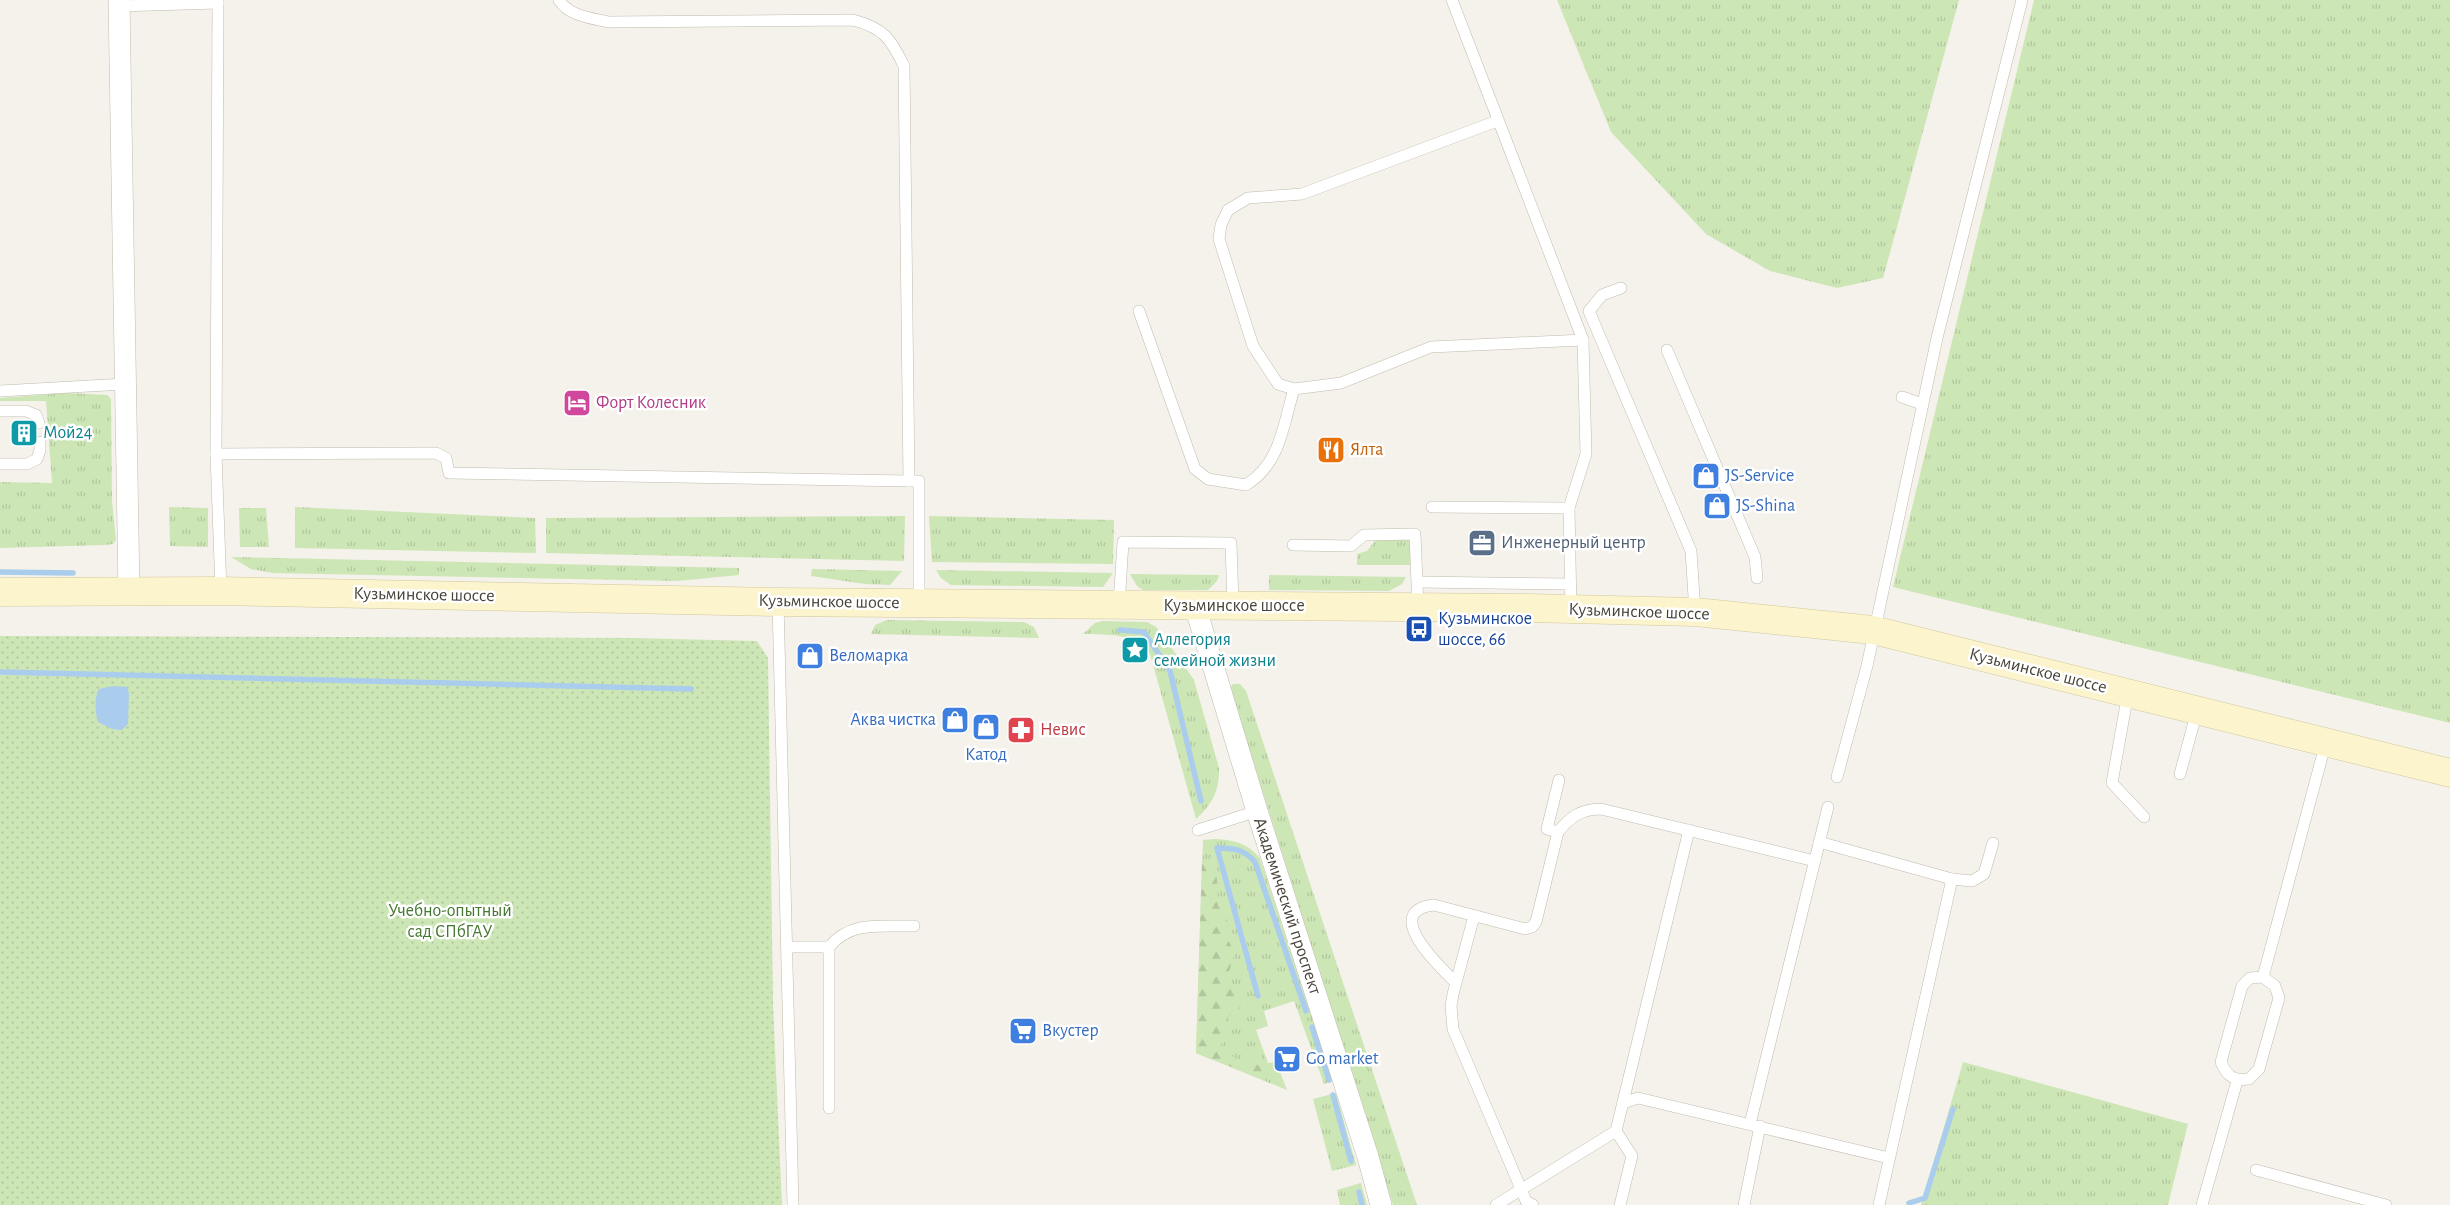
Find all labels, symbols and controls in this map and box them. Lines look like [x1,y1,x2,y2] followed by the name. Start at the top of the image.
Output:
[562,388,592,418] hotel icon: Форт Колесник
[596,394,707,412] place label: Форт Колесник
[9,418,39,448] building icon: Мой24
[43,424,93,442] place label: Мой24
[1316,435,1346,465] restaurant icon: Ялта
[1350,441,1383,459] place label: Ялта
[1691,461,1721,491] shop icon: JS-Service
[1725,467,1794,485] place label: JS-Service
[1702,491,1732,521] shop icon: JS-Shina
[1736,497,1795,515] place label: JS-Shina
[1467,528,1497,558] office icon: Инженерный центр
[1501,534,1646,552] place label: Инженерный центр
[353,585,495,605] street label: Кузьминское шоссе
[758,592,900,612] street label: Кузьминское шоссе
[1163,597,1305,615] street label: Кузьминское шоссе
[1568,601,1710,623] street label: Кузьминское шоссе
[1438,610,1532,649] place label: Кузьминское шоссе, 66
[1404,614,1434,644] bus stop icon: Кузьминское шоссе, 66
[1154,631,1276,670] place label: Аллегория семейной жизни
[1120,635,1150,665] place icon: Аллегория семейной жизни
[795,641,825,671] shop icon: Веломарка
[1967,645,2109,697] street label: Кузьминское шоссе
[829,647,909,665] place label: Веломарка
[940,705,970,735] shop icon: Аква чистка
[850,711,936,729] place label: Аква чистка
[971,712,1001,742] shop icon: Катод
[1006,715,1036,745] pharmacy icon: Невис
[1040,721,1086,739] place label: Невис
[965,746,1007,764] place label: Катод
[1250,815,1324,997] street label: Академический проспект
[388,901,512,941] park label: Учебно-опытный сад СПбГАУ
[1008,1016,1038,1046] supermarket icon: Вкустер
[1042,1022,1099,1040] place label: Вкустер
[1272,1044,1302,1074] supermarket icon: Go market
[1306,1050,1379,1068] place label: Go market

